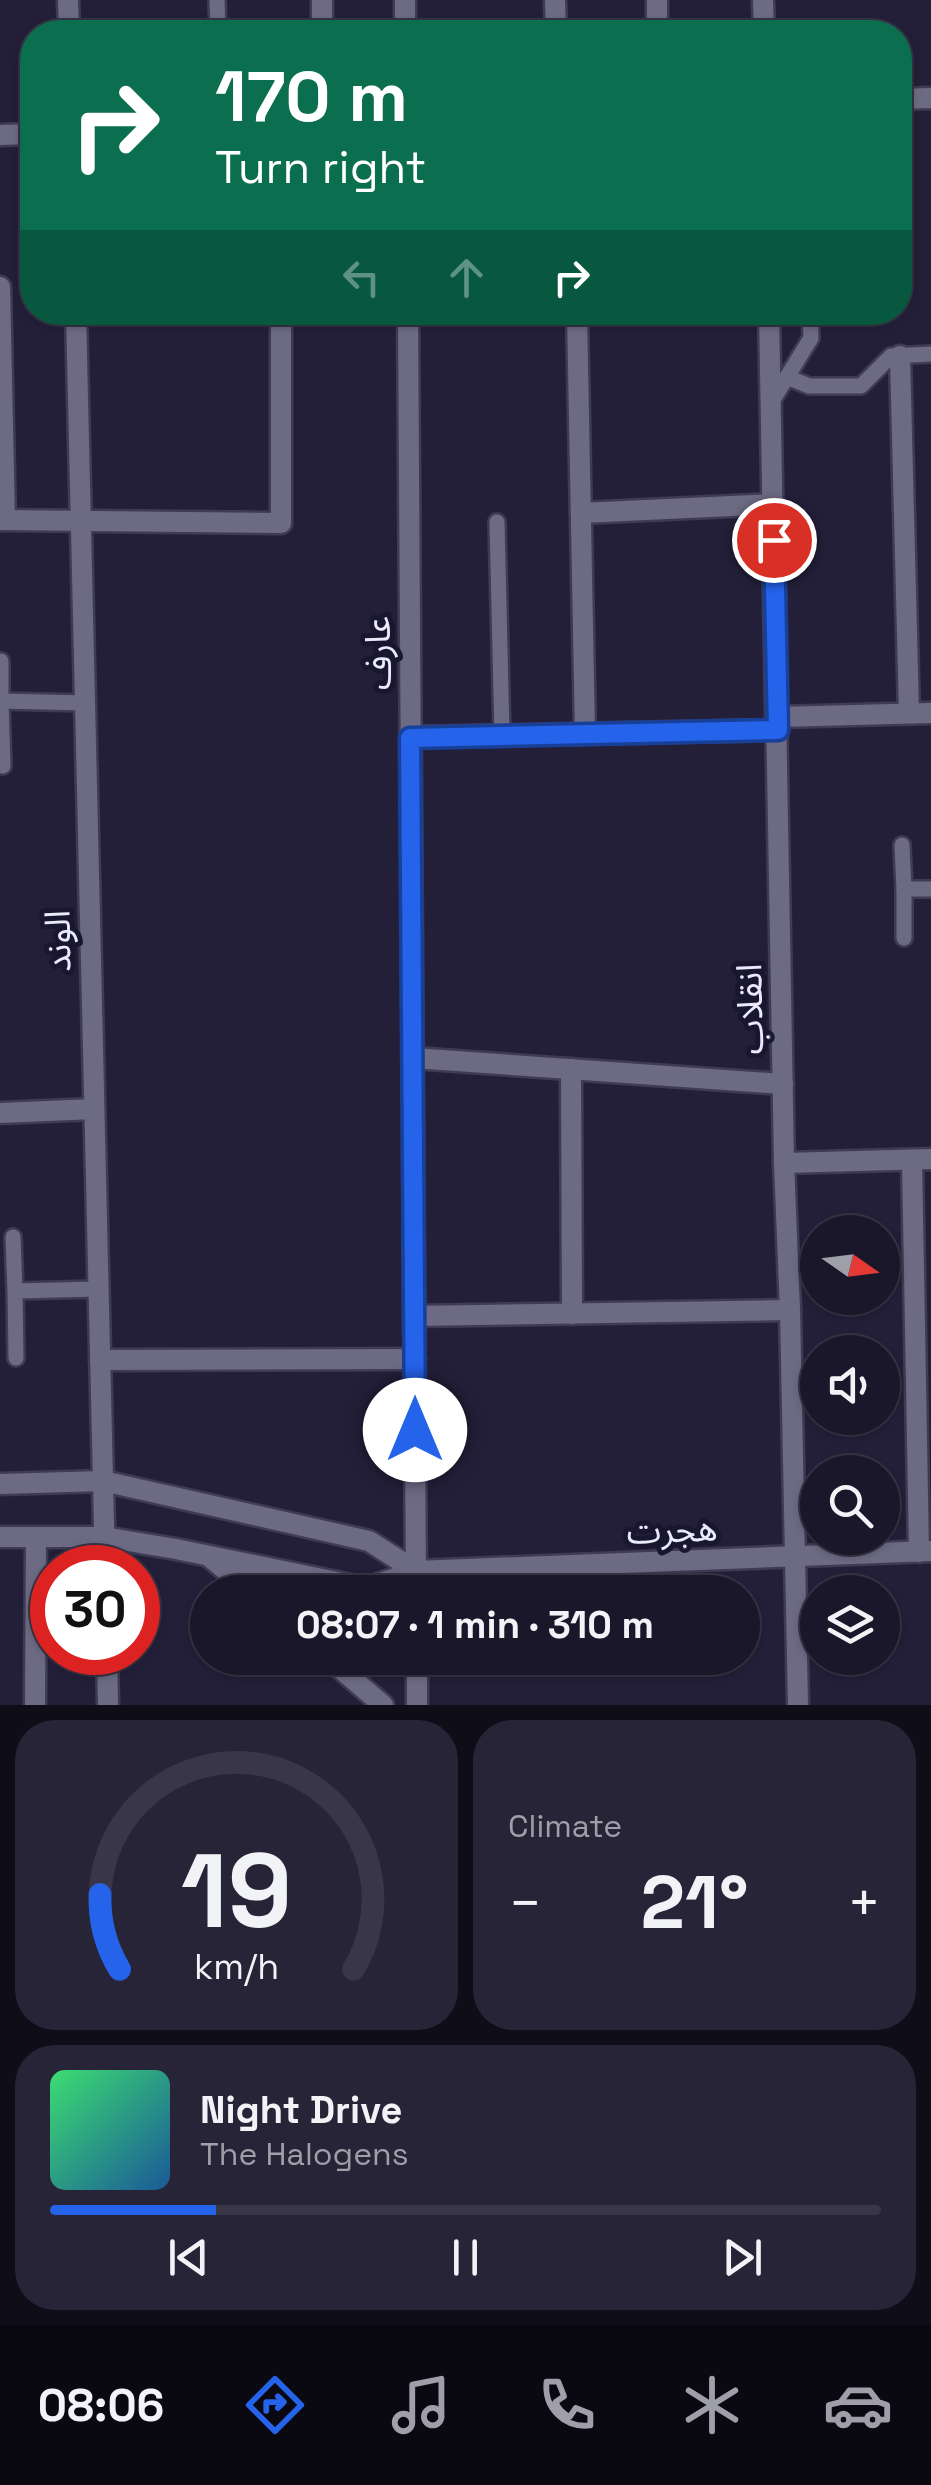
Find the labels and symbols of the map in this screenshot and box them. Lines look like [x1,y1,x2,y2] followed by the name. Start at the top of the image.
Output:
[732,498,817,583] pin
[356,616,400,690] street label: عارف
[35,910,81,972] street label: الوند
[727,963,773,1055] street label: انقلاب
[800,1215,900,1315] north arrow
[363,1378,467,1482] position arrow
[626,1506,718,1554] street label: هجرت
[30,1545,160,1675] speed limit sign: 30

